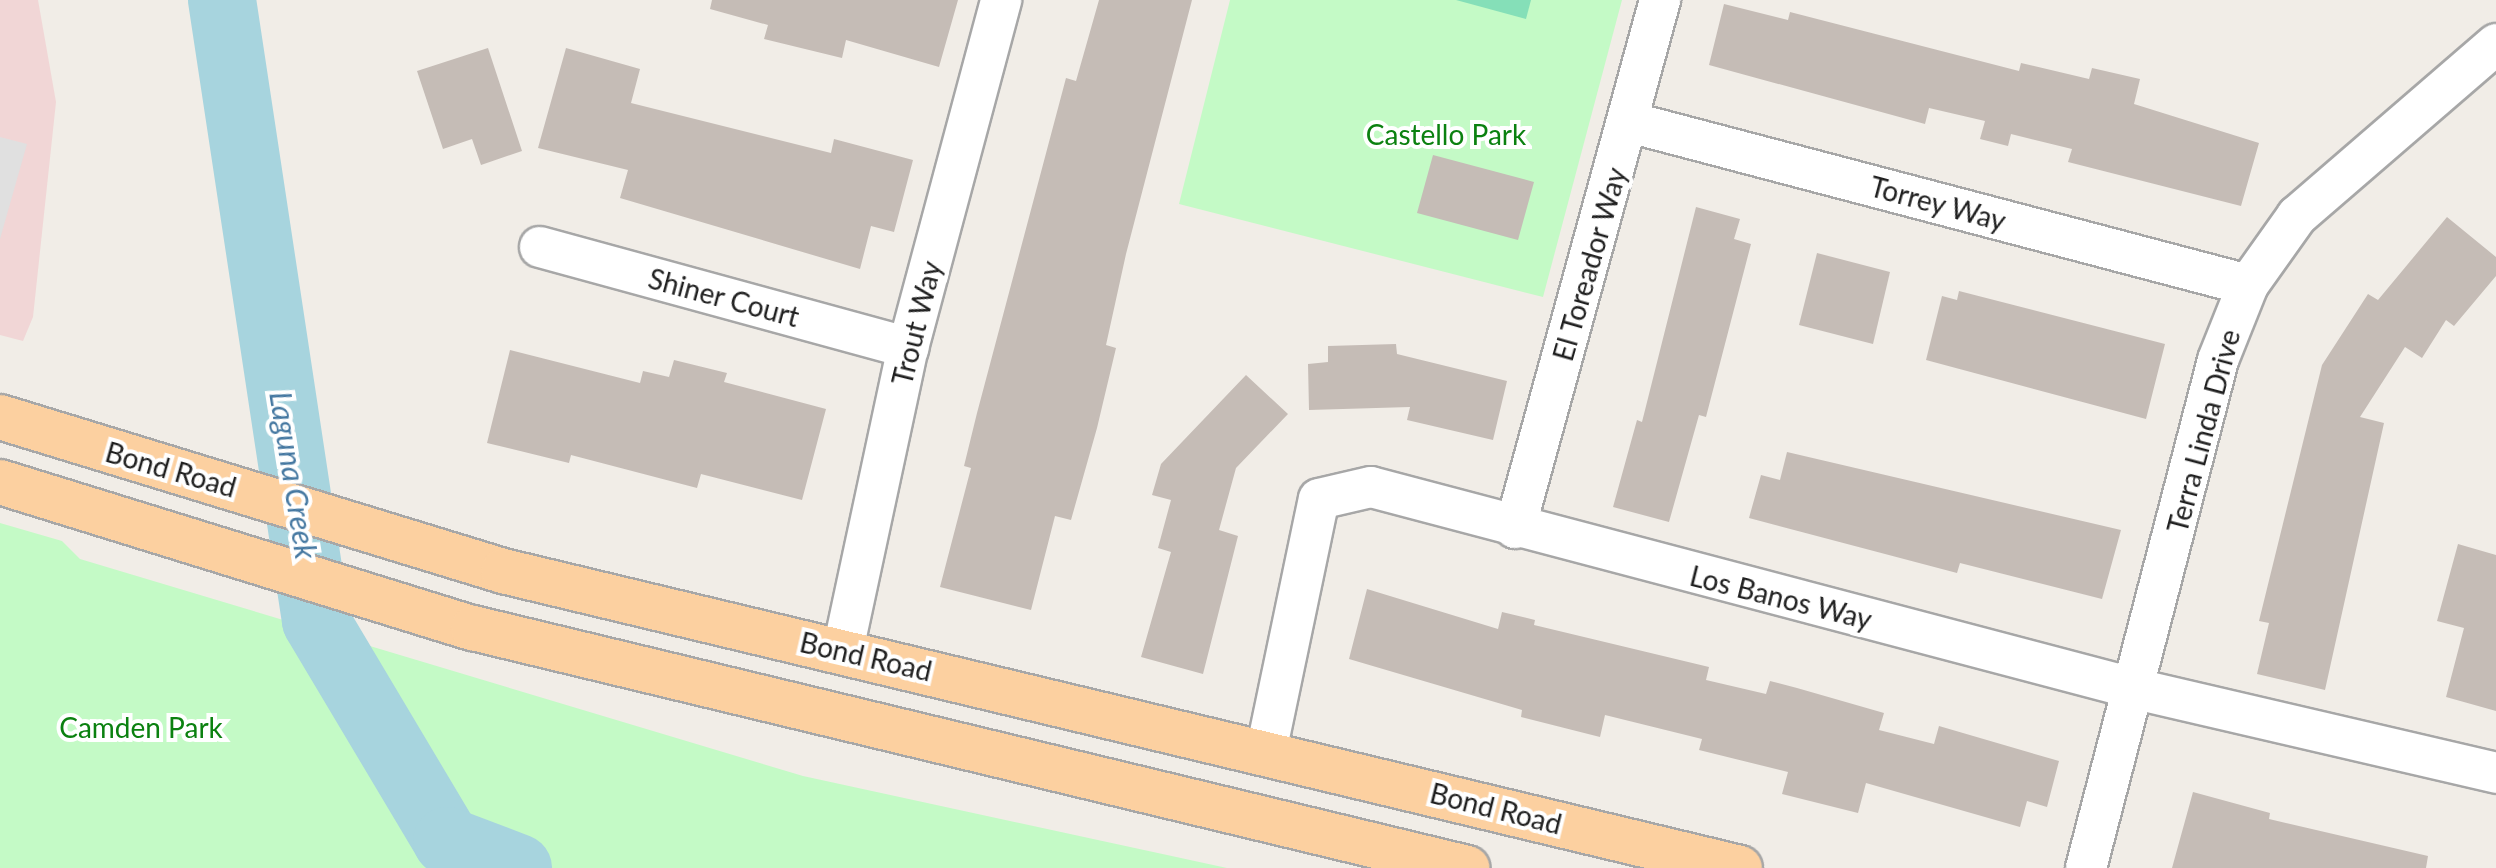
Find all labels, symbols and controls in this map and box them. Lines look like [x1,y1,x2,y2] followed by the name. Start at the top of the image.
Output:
[1366,117,1526,151] park label: Castello Park
[1545,163,1633,365] street label: El Toreador Way
[1866,169,2010,237] street label: Torrey Way
[884,257,948,389] street label: Trout Way
[645,261,803,333] street label: Shiner Court
[2160,326,2246,536] street label: Terra Linda Drive
[263,389,325,561] water label: Laguna Creek
[102,434,240,504] street label: Bond Road
[1686,558,1876,636] street label: Los Banos Way
[797,625,935,687] street label: Bond Road
[59,710,223,744] park label: Camden Park
[1427,775,1565,841] street label: Bond Road

